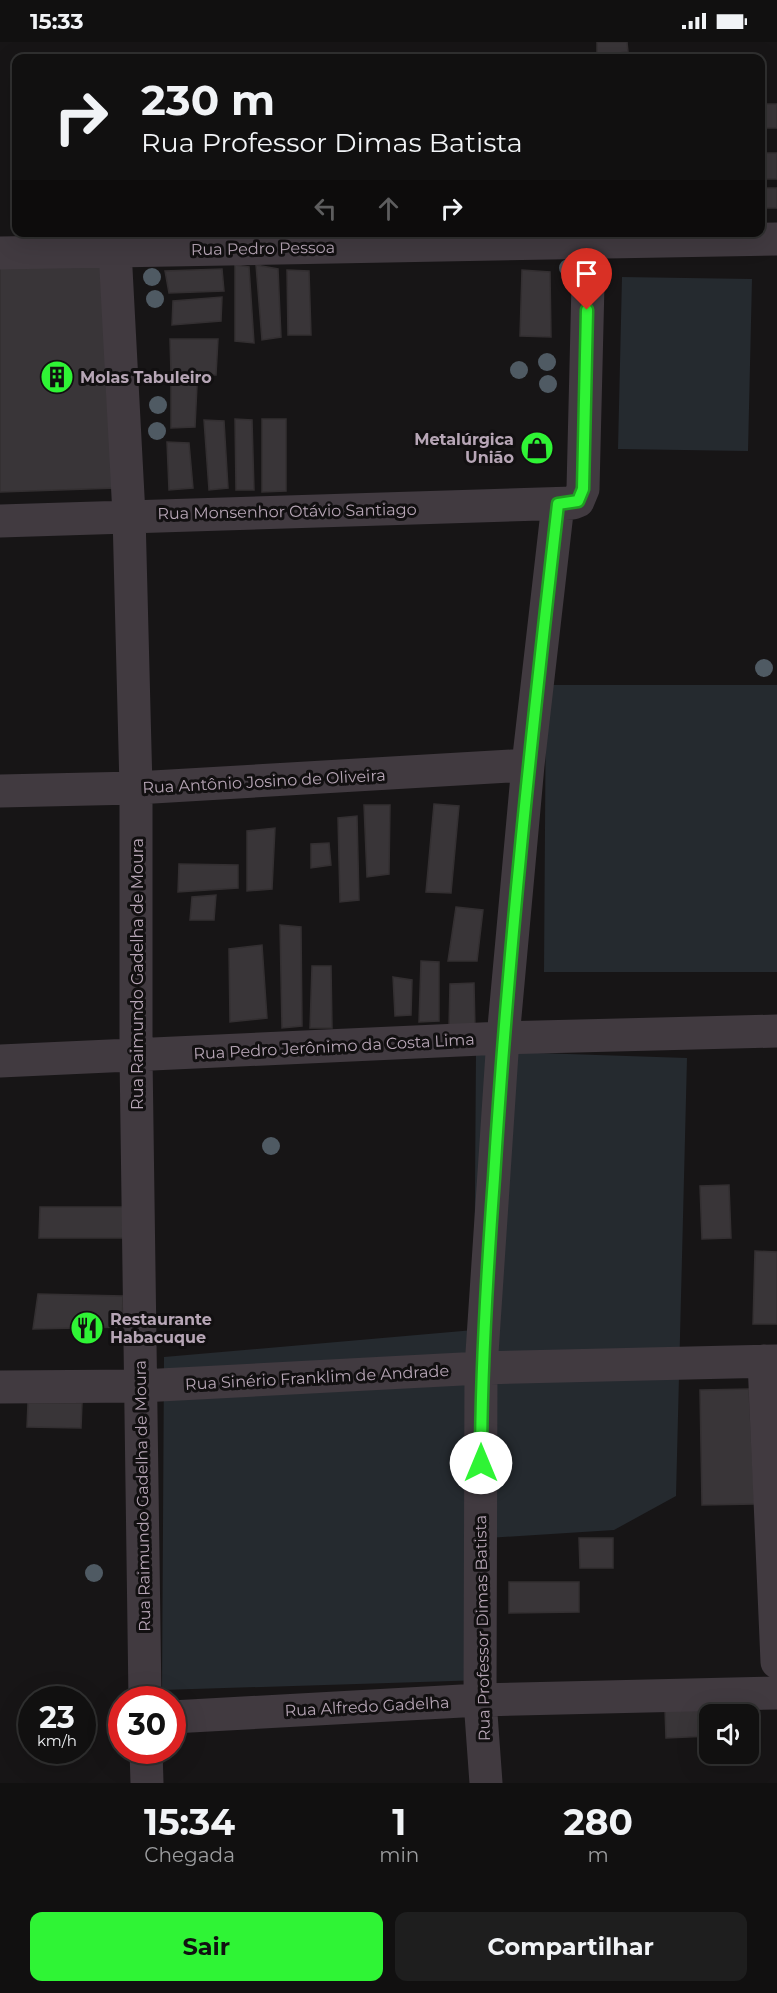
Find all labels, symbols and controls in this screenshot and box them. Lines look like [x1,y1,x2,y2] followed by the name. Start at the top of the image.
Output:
[30,8,83,35] text: 15:33
[141,74,275,126] text: 230 m
[42,78,120,156] icon: right
[141,126,523,159] text: Rua Professor Dimas Batista
[309,192,342,225] icon: left
[372,192,405,225] icon: ahead
[435,192,468,225] icon: right
[191,238,335,259] street label: Rua Pedro Pessoa
[561,248,612,310] pin
[570,257,603,290] icon: arrive
[39,359,75,395] building icon: Molas Tabuleiro
[80,368,212,387] place label: Molas Tabuleiro
[414,430,514,467] place label: Metalúrgica União
[519,430,555,466] shop icon: Metalúrgica União
[157,500,417,523] street label: Rua Monsenhor Otávio Santiago
[142,766,386,797] street label: Rua Antônio Josino de Oliveira
[128,838,147,1110] street label: Rua Raimundo Gadelha de Moura
[193,1030,475,1063] street label: Rua Pedro Jerônimo da Costa Lima
[69,1310,105,1346] restaurant icon: Restaurante Habacuque
[110,1310,212,1347] place label: Restaurante Habacuque
[131,1360,154,1632] street label: Rua Raimundo Gadelha de Moura
[185,1361,449,1394] street label: Rua Sinério Franklim de Andrade
[449,1431,513,1495] position arrow
[471,1515,494,1741] street label: Rua Professor Dimas Batista
[108,1686,186,1764] speed limit sign: 30
[284,1693,450,1720] street label: Rua Alfredo Gadelha
[39,1699,75,1736] text: 23
[699,1704,759,1764] map controls
[699,1704,759,1764] button: sound
[37,1731,77,1750] text: km/h
[144,1800,235,1844] text: 15:34
[392,1800,406,1844] text: 1
[563,1800,633,1844] text: 280
[144,1843,235,1867] text: Chegada
[379,1843,419,1867] text: min
[588,1843,609,1867] text: m
[30,1912,383,1981] button: Sair
[395,1912,747,1981] button: Compartilhar

